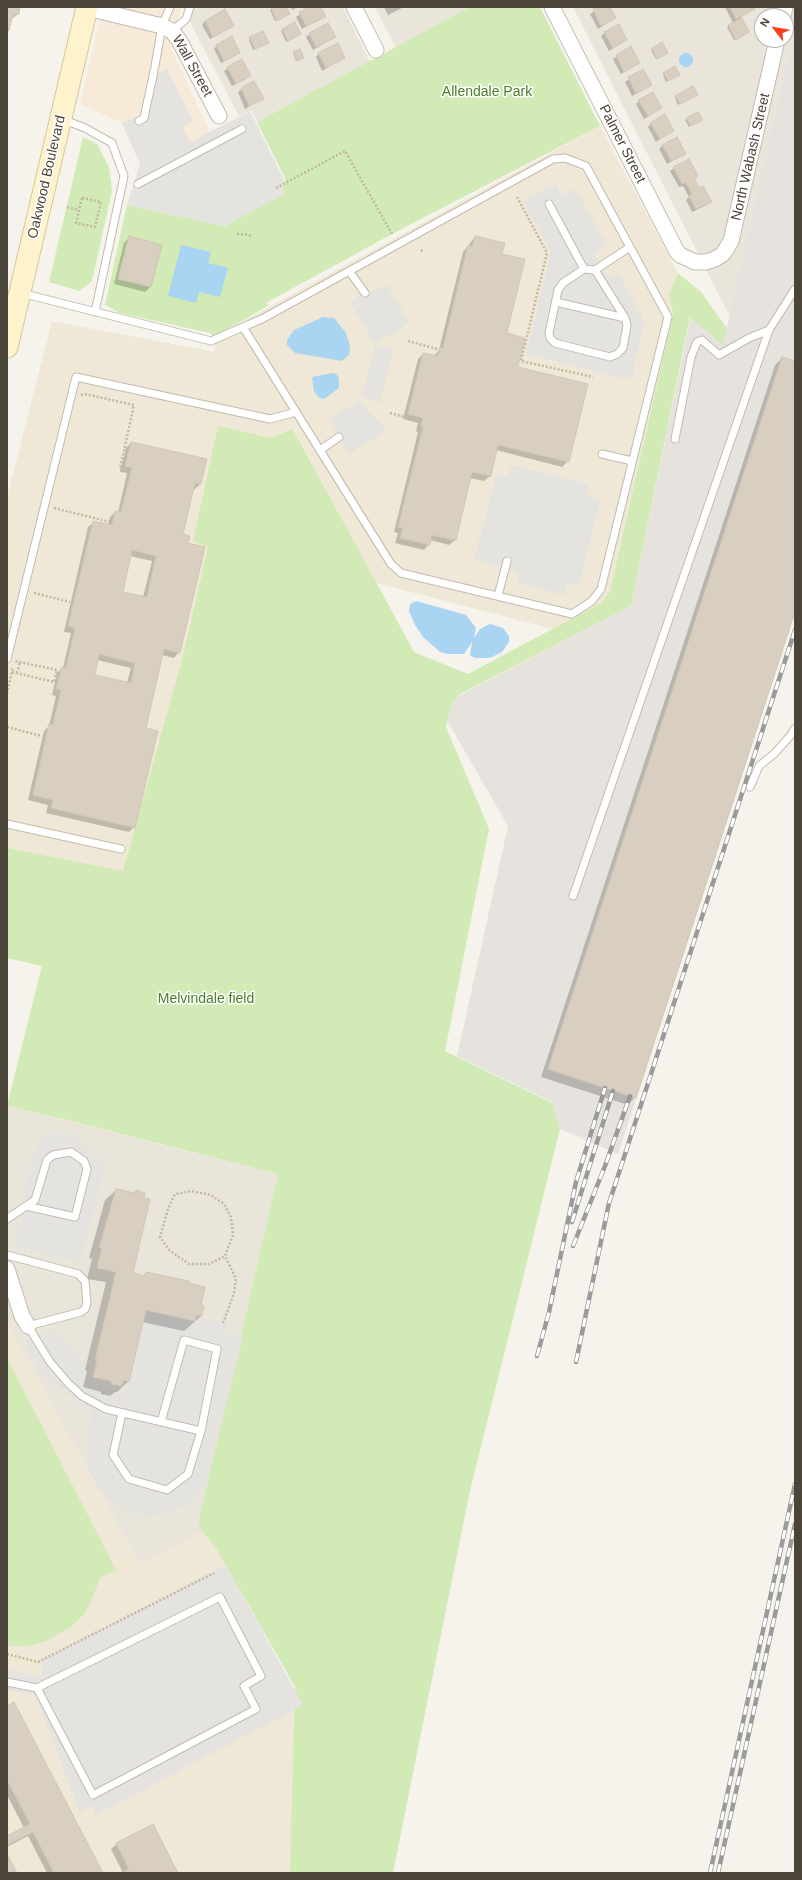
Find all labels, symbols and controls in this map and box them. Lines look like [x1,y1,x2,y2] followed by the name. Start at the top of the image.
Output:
[754,8,794,48] north arrow
[757,16,772,29] text: N
[168,32,216,100] street label: Wall Street
[442,84,532,100] park label: Allendale Park
[728,92,774,222] street label: North Wabash Street
[595,102,649,186] street label: Palmer Street
[25,114,69,240] street label: Oakwood Boulevard
[158,991,254,1007] park label: Melvindale field

